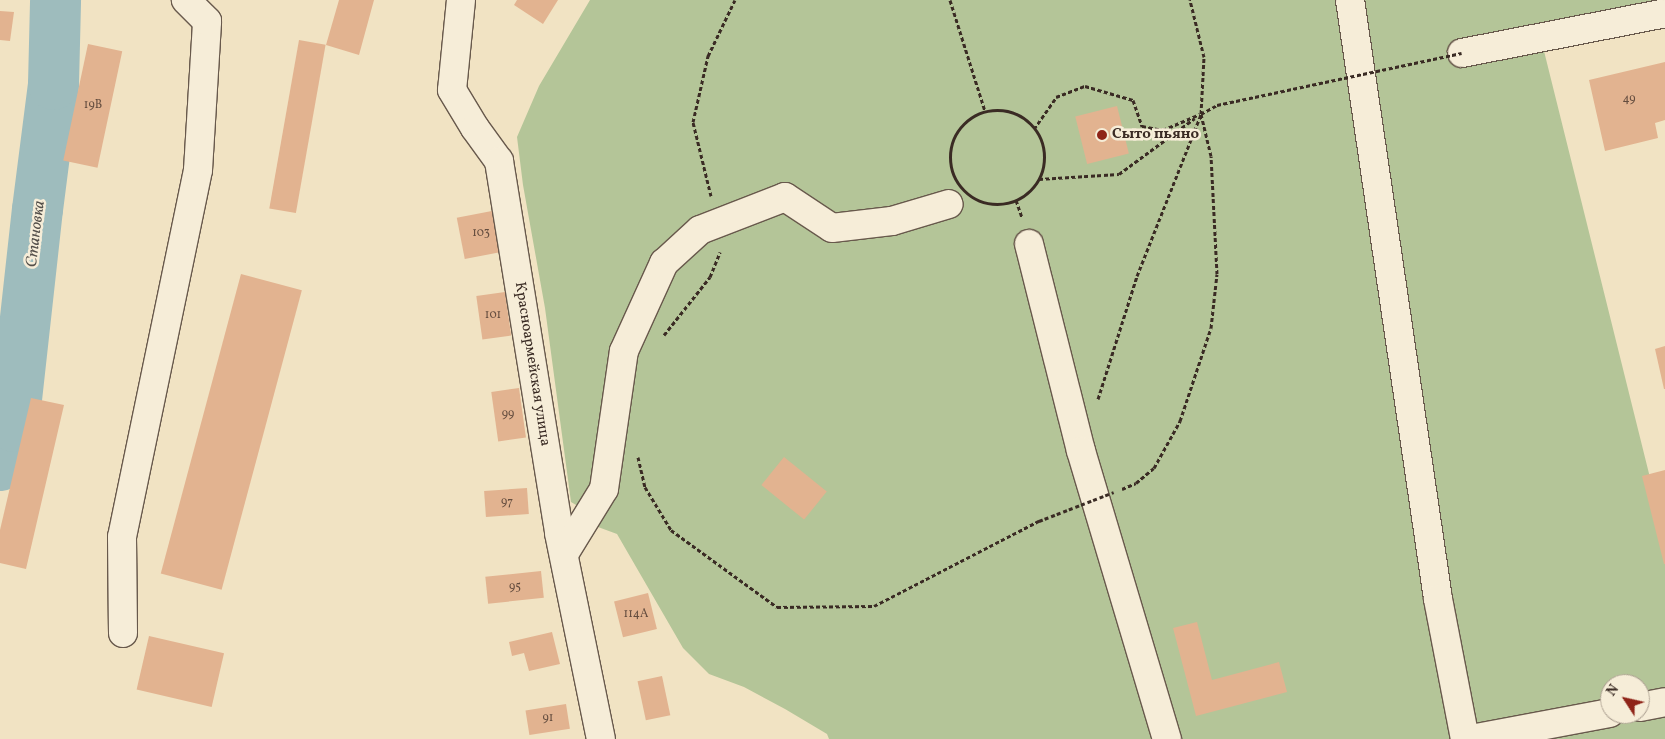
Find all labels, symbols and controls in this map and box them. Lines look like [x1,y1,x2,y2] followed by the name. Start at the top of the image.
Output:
[1622,93,1636,107] house number: 49
[84,99,102,113] house number: 19В
[1112,126,1199,144] place label: Сыто пьяно
[1096,129,1108,141] marker: Сыто пьяно
[22,199,50,269] water label: Становка
[472,227,490,241] house number: 103
[510,280,554,448] street label: Красноармейская улица
[485,309,501,323] house number: 101
[502,408,514,422] house number: 99
[501,496,513,510] house number: 97
[509,581,521,595] house number: 95
[624,608,648,622] house number: 114А
[1600,674,1650,724] north arrow
[1602,681,1624,700] text: N
[543,712,553,726] house number: 91

